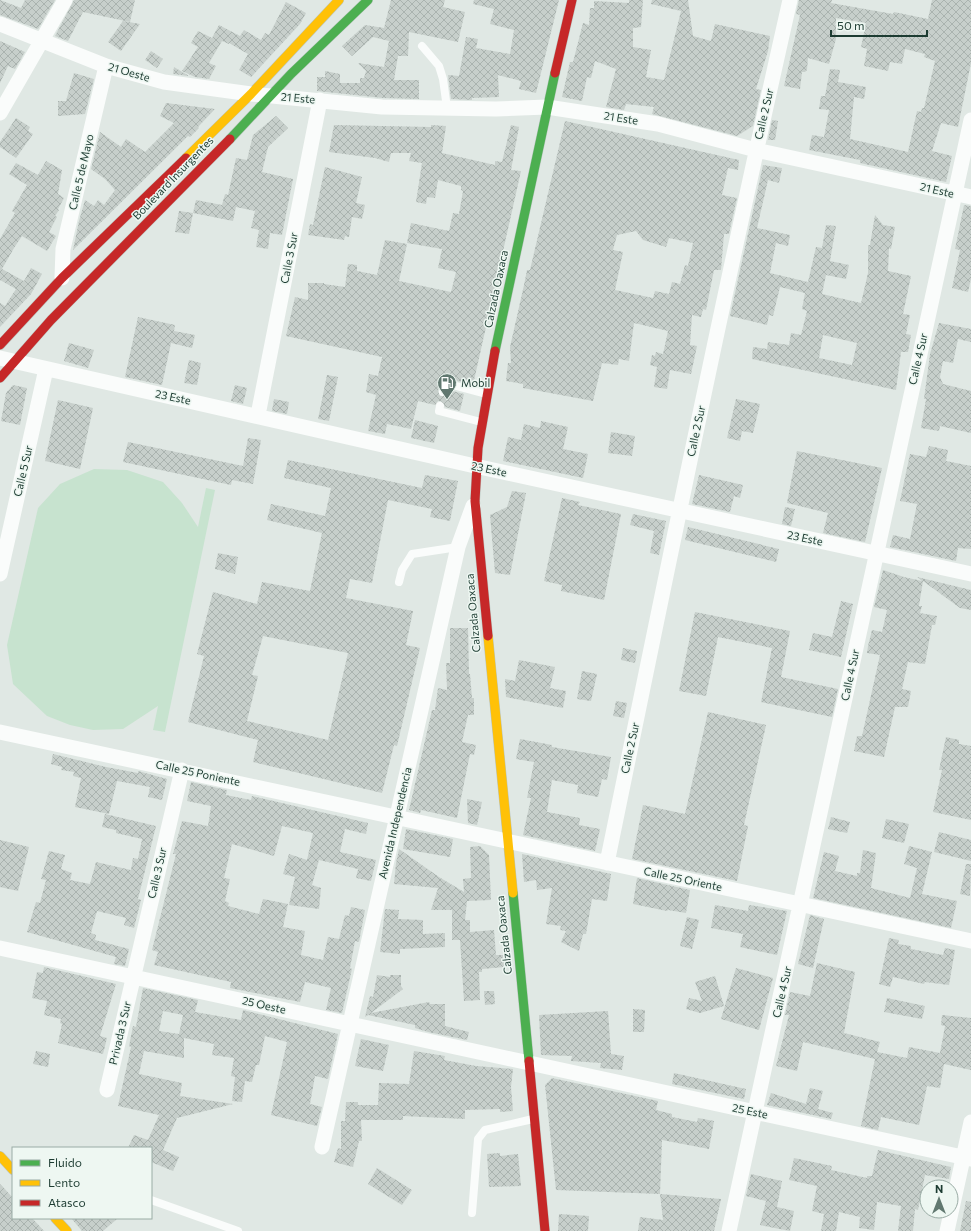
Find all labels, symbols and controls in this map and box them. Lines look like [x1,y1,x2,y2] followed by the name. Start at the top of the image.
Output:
[831,12,927,38] scale bar
[837,18,865,32] text: 50 m
[107,59,152,84] street label: 21 Oeste
[751,87,776,141] street label: Calle 2 Sur
[280,90,316,106] street label: 21 Este
[603,108,639,127] street label: 21 Este
[65,132,96,211] street label: Calle 5 de Mayo
[130,133,216,222] street label: Boulevard Insurgentes
[919,179,956,200] street label: 21 Este
[277,230,300,285] street label: Calle 3 Sur
[481,249,510,329] street label: Calzada Oaxaca
[905,331,930,386] street label: Calle 4 Sur
[436,372,458,400] fuel station icon: Mobil
[461,376,490,389] place label: Mobil
[154,386,192,407] street label: 23 Este
[684,404,707,458] street label: Calle 2 Sur
[10,443,35,498] street label: Calle 5 Sur
[470,458,508,479] street label: 23 Este
[786,527,824,548] street label: 23 Este
[463,573,482,653] street label: Calzada Oaxaca
[838,647,861,702] street label: Calle 4 Sur
[618,721,641,775] street label: Calle 2 Sur
[155,757,242,788] street label: Calle 25 Poniente
[375,766,414,880] street label: Avenida Independencia
[144,845,169,900] street label: Calle 3 Sur
[643,864,724,893] street label: Calle 25 Oriente
[493,895,514,975] street label: Calzada Oaxaca
[769,964,794,1019] street label: Calle 4 Sur
[241,993,287,1016] street label: 25 Oeste
[106,999,133,1066] street label: Privada 3 Sur
[731,1100,769,1121] street label: 25 Este
[12,1147,152,1219] legend
[48,1155,82,1169] text: Fluido
[48,1175,80,1189] text: Lento
[919,1179,959,1219] north arrow
[935,1182,943,1195] text: N
[48,1195,86,1209] text: Atasco

